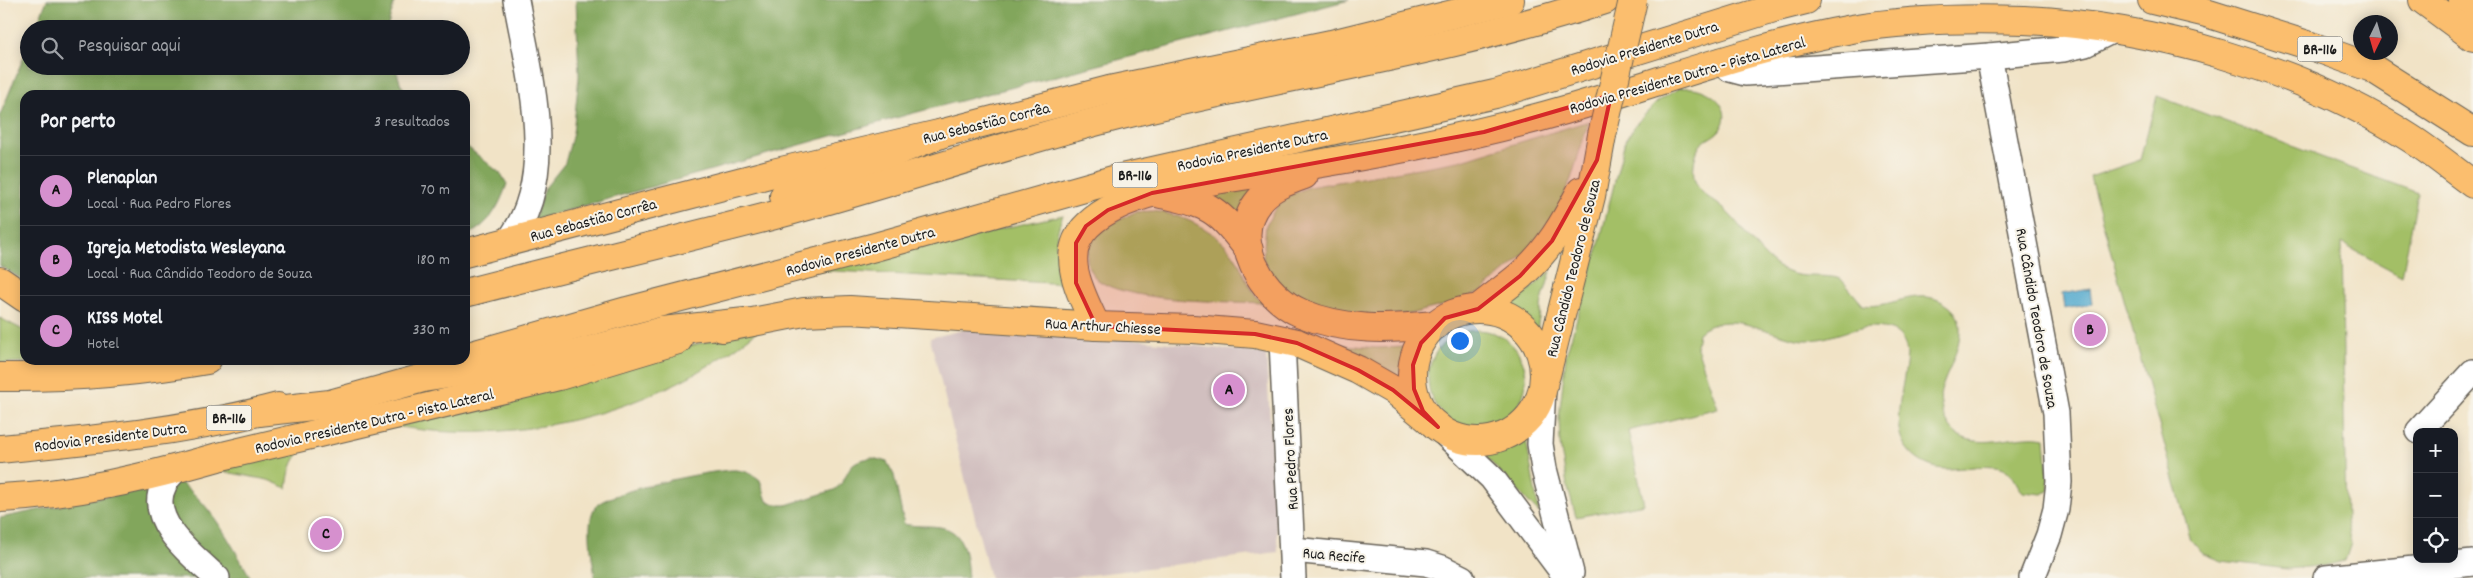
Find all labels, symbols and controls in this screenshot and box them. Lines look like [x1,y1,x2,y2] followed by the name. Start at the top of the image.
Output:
[2353,15,2398,60] north arrow
[1568,16,1722,83] street label: Rodovia Presidente Dutra
[20,20,470,75] search box
[1567,32,1808,121] street label: Rodovia Presidente Dutra - Pista Lateral
[38,34,66,62] icon: search
[78,34,180,61] text: Pesquisar aqui
[2298,36,2342,62] road number: BR-116
[921,97,1053,151] street label: Rua Sebastião Corrêa
[40,108,115,138] text: Por perto
[374,111,450,134] text: 3 resultados
[1175,124,1330,179] street label: Rodovia Presidente Dutra
[1112,162,1158,188] road number: BR-116
[87,166,157,193] text: Plenaplan
[1541,177,1608,360] street label: Rua Cândido Teodoro de Souza
[52,179,60,202] text: A
[420,179,450,202] text: 70 m
[87,193,232,216] text: Local · Rua Pedro Flores
[528,193,660,249] street label: Rua Sebastião Corrêa
[784,221,938,283] street label: Rodovia Presidente Dutra
[2008,227,2063,411] street label: Rua Cândido Teodoro de Souza
[87,236,285,263] text: Igreja Metodista Wesleyana
[52,249,60,272] text: B
[417,249,450,272] text: 180 m
[87,263,312,286] text: Local · Rua Cândido Teodoro de Souza
[87,306,162,333] text: KISS Motel
[2074,311,2106,349] pin: B
[1044,313,1161,342] street label: Rua Arthur Chiesse
[52,319,60,342] text: C
[412,319,450,342] text: 330 m
[1447,328,1473,354] your location
[87,333,119,356] text: Hotel
[1213,371,1245,409] pin: A
[253,384,496,461] street label: Rodovia Presidente Dutra - Pista Lateral
[206,406,252,430] road number: BR-116
[1277,407,1306,510] street label: Rua Pedro Flores
[33,418,188,459] street label: Rodovia Presidente Dutra
[2413,428,2458,563] map controls
[2413,428,2458,473] button: +
[2413,473,2458,518] button: −
[310,515,342,553] pin: C
[2413,518,2458,563] button: locate
[1302,542,1366,571] street label: Rua Recife

